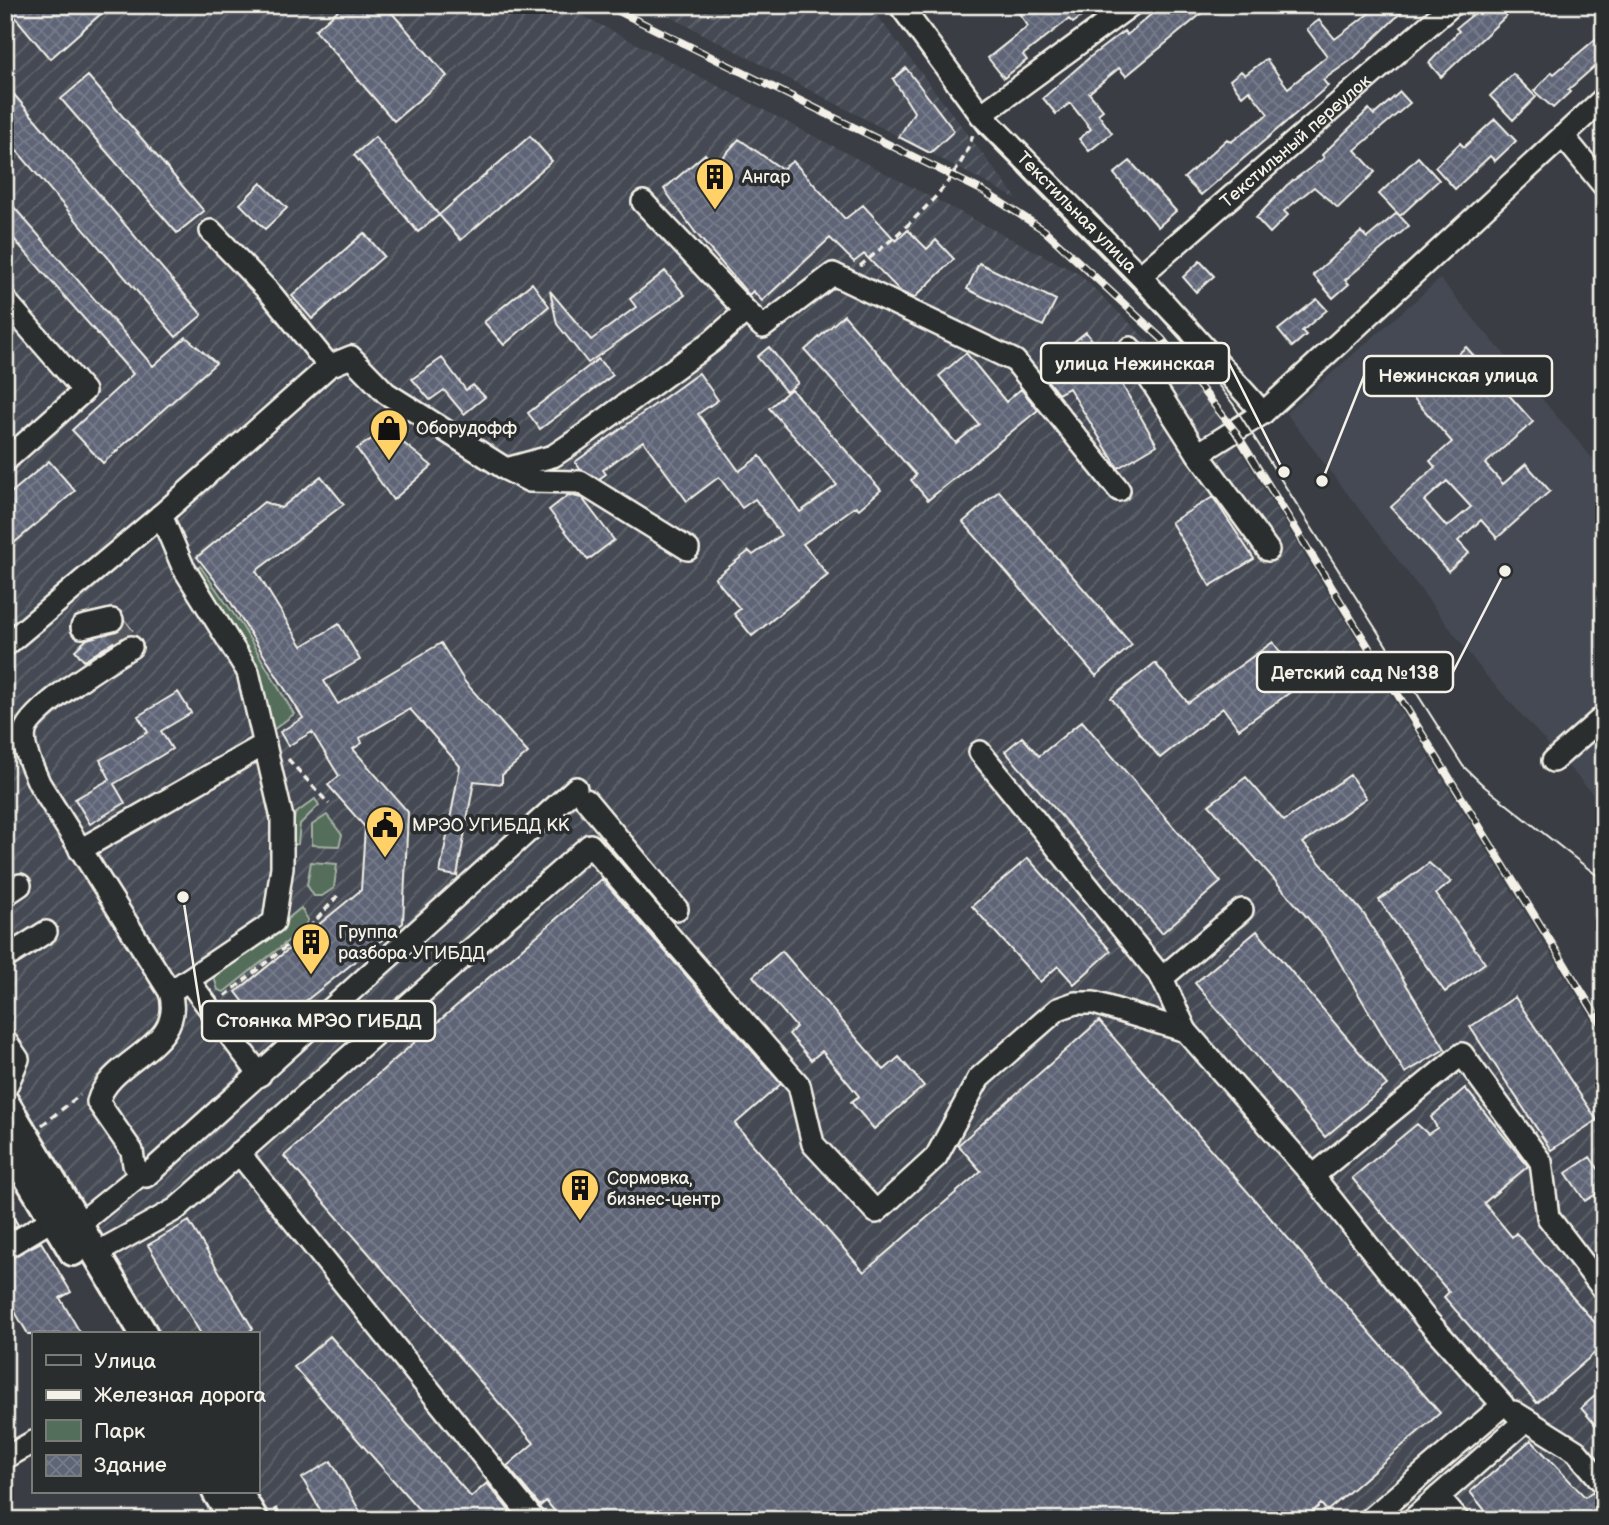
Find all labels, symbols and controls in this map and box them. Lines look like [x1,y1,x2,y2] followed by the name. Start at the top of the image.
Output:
[1216,70,1375,212] street label: Текстильный переулок
[1013,147,1141,277] street label: Текстильная улица
[694,156,736,211] building icon: Ангар
[741,167,790,188] place label: Ангар
[1041,343,1229,383] callout: улица Нежинская
[1055,353,1215,376] text: улица Нежинская
[1364,356,1552,396] callout: Нежинская улица
[1378,365,1539,388] text: Нежинская улица
[368,407,410,462] shop icon: Оборудофф
[416,418,517,439] place label: Оборудофф
[1257,652,1453,692] callout: Детский сад №138
[1271,662,1439,685] text: Детский сад №138
[364,804,406,859] public building icon: МРЭО УГИБДД КК
[412,815,570,836] place label: МРЭО УГИБДД КК
[290,921,332,976] building icon: Группа разбора УГИБДД
[338,922,486,964] place label: Группа разбора УГИБДД
[202,1001,435,1041] callout: Стоянка МРЭО ГИБДД
[216,1010,422,1033] text: Стоянка МРЭО ГИБДД
[559,1167,601,1222] building icon: Сормовка, бизнес-центр
[607,1168,721,1210] place label: Сормовка, бизнес-центр
[32,1332,259,1494] legend
[94,1349,157,1374] text: Улица
[94,1383,267,1408] text: Железная дорога
[94,1419,145,1444] text: Парк
[94,1453,167,1478] text: Здание

